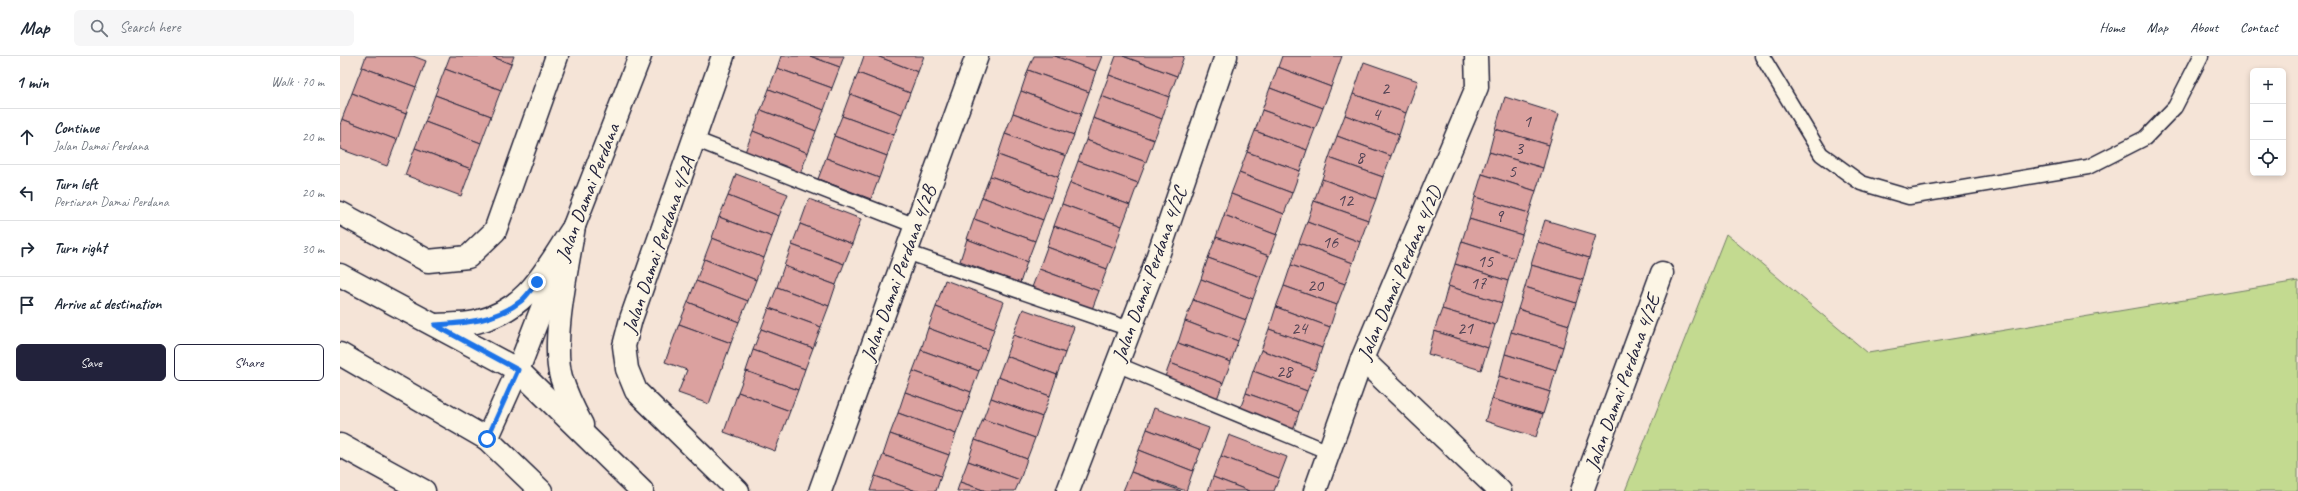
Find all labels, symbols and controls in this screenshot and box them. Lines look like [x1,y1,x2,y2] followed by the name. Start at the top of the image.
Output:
[74,10,354,46] search box
[20,16,50,40] text: Map
[88,17,110,39] icon: search
[120,18,181,37] text: Search here
[2099,19,2125,36] text: Home
[2147,19,2168,36] text: Map
[2190,19,2218,36] text: About
[2240,19,2278,36] text: Contact
[2250,68,2286,176] map controls
[2250,68,2286,104] button: +
[16,72,49,93] text: 1 min
[271,74,324,90] text: Walk · 70 m
[1381,77,1391,99] house number: 2
[1372,103,1382,125] house number: 4
[2250,104,2286,140] button: −
[1523,110,1532,132] house number: 1
[549,118,626,265] street label: Jalan Damai Perdana
[54,119,99,138] text: Continue
[16,126,38,148] icon: ahead
[302,129,324,145] text: 20 m
[1515,137,1525,159] house number: 3
[54,138,148,154] text: Jalan Damai Perdana
[2250,140,2286,176] button: locate
[1356,146,1366,168] house number: 8
[616,153,701,337] street label: Jalan Damai Perdana 4/2A
[1508,160,1517,182] house number: 5
[54,175,97,194] text: Turn left
[855,181,942,365] street label: Jalan Damai Perdana 4/2B
[1106,181,1194,366] street label: Jalan Damai Perdana 4/2C
[1351,181,1448,365] street label: Jalan Damai Perdana 4/2D
[16,182,38,204] icon: left
[302,185,324,201] text: 20 m
[1337,189,1355,211] house number: 12
[54,194,169,210] text: Persiaran Damai Perdana
[1495,205,1505,227] house number: 9
[1322,231,1339,253] house number: 16
[16,238,38,260] icon: right
[54,239,107,258] text: Turn right
[302,241,324,257] text: 30 m
[1477,250,1494,272] house number: 15
[1470,272,1487,294] house number: 17
[528,273,546,291] route end
[1307,274,1325,296] house number: 20
[1579,289,1667,474] street label: Jalan Damai Perdana 4/2E
[16,294,38,316] icon: arrive
[54,295,161,314] text: Arrive at destination
[1291,317,1309,339] house number: 24
[1457,317,1474,339] house number: 21
[16,344,166,381] button: Save
[174,344,324,381] button: Share
[1276,360,1294,382] house number: 28
[478,430,496,448] route start

